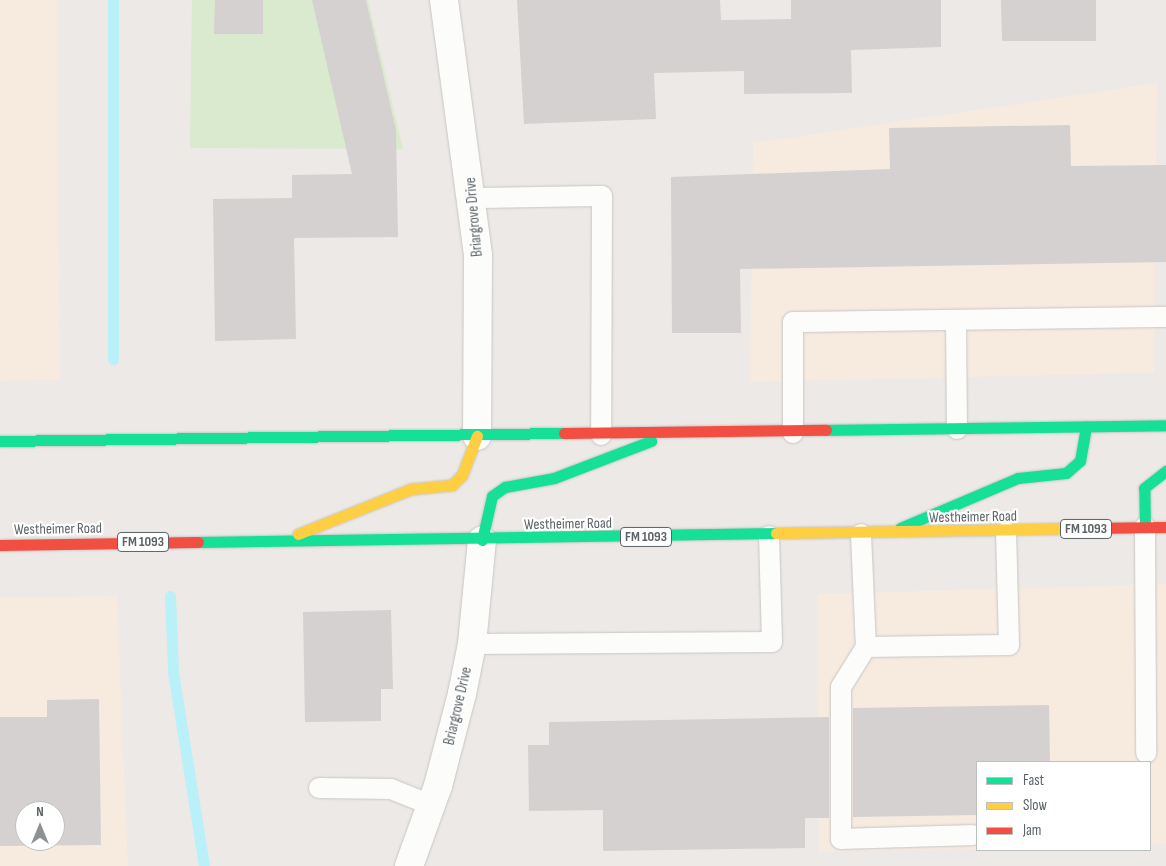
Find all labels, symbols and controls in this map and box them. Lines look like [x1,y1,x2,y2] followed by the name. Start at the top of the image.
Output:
[462,176,486,258] street label: Briargrove Drive
[929,507,1017,527] street label: Westheimer Road
[524,514,612,534] street label: Westheimer Road
[1060,518,1112,540] road number: FM 1093
[14,519,102,539] street label: Westheimer Road
[620,526,672,548] road number: FM 1093
[117,530,169,554] road number: FM 1093
[440,665,476,747] street label: Briargrove Drive
[976,761,1151,851] legend
[1023,771,1044,790] text: Fast
[1023,796,1047,815] text: Slow
[15,801,65,851] north arrow
[36,803,44,820] text: N
[1023,821,1041,840] text: Jam

